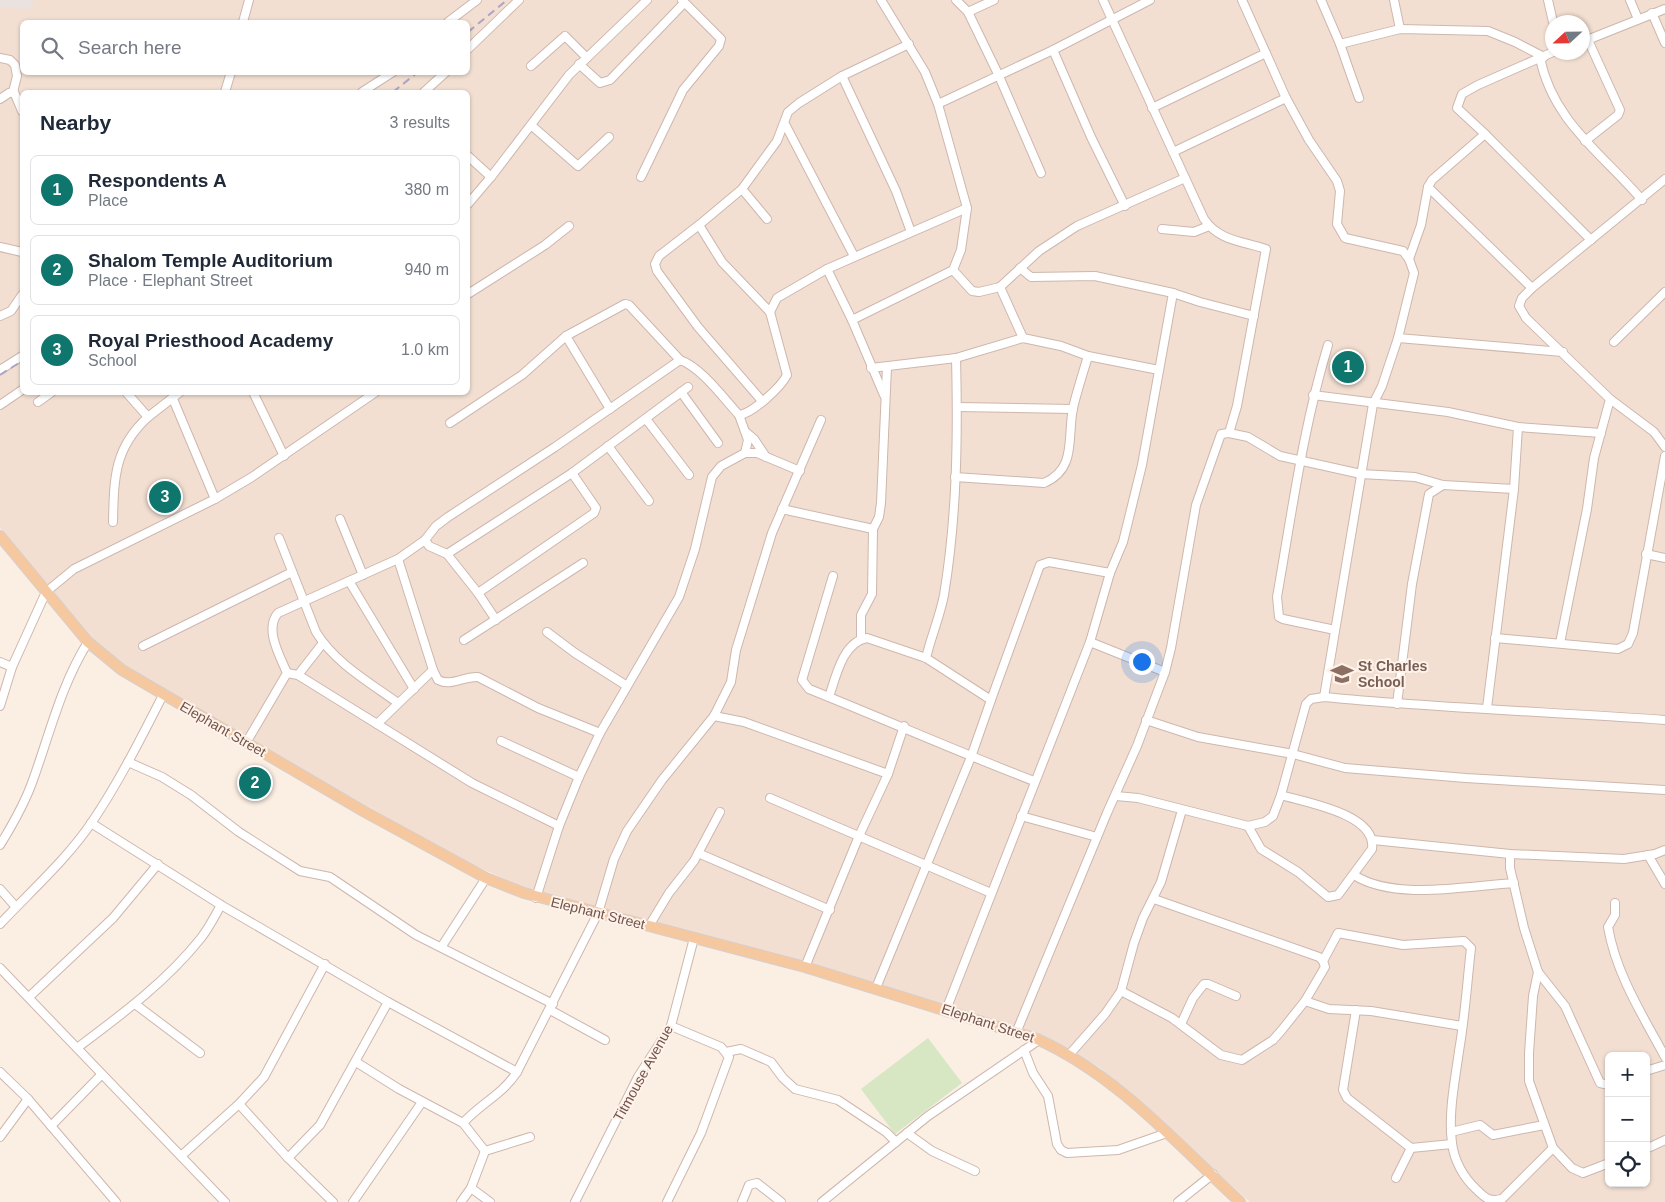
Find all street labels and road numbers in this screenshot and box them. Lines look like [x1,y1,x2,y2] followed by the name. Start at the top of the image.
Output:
[177,698,269,760] street label: Elephant Street
[549,894,647,932] street label: Elephant Street
[940,1000,1036,1046] street label: Elephant Street
[610,1022,676,1124] street label: Titmouse Avenue

